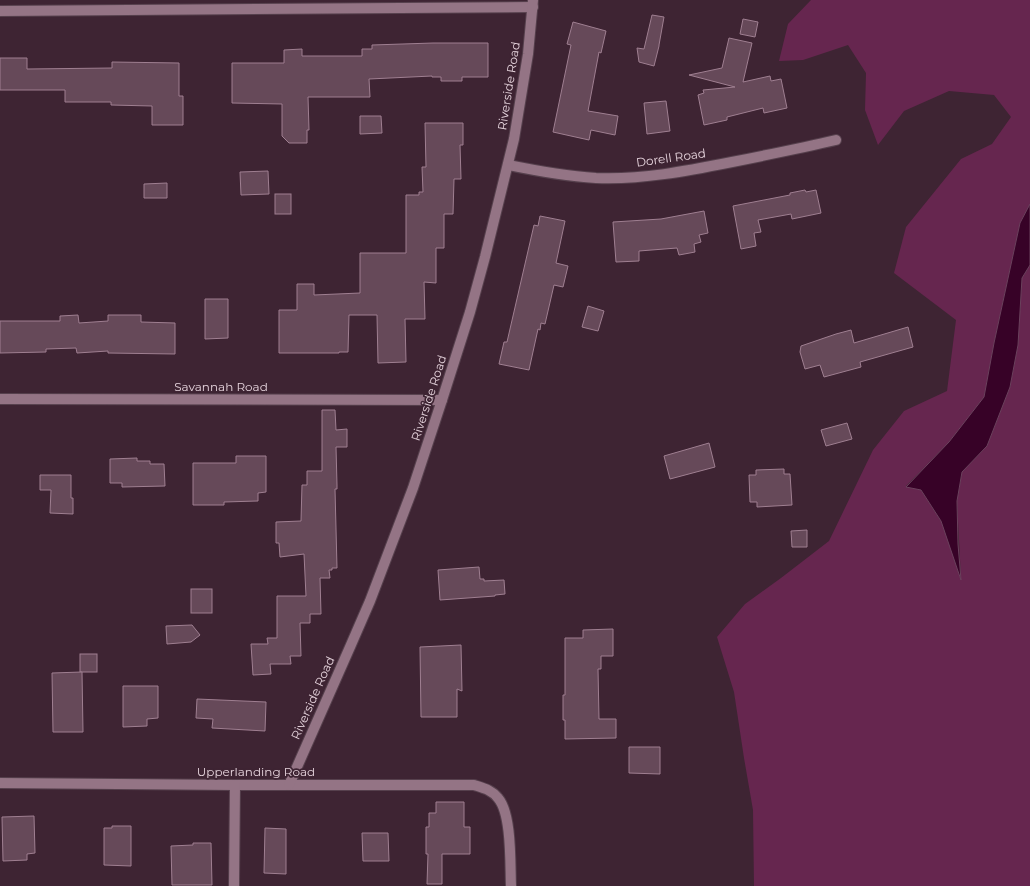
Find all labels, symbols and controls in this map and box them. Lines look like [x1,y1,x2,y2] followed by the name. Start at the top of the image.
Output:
[494,41,523,131] street label: Riverside Road
[635,145,707,170] street label: Dorell Road
[408,353,449,443] street label: Riverside Road
[174,379,268,394] street label: Savannah Road
[288,654,338,742] street label: Riverside Road
[197,764,315,779] street label: Upperlanding Road

